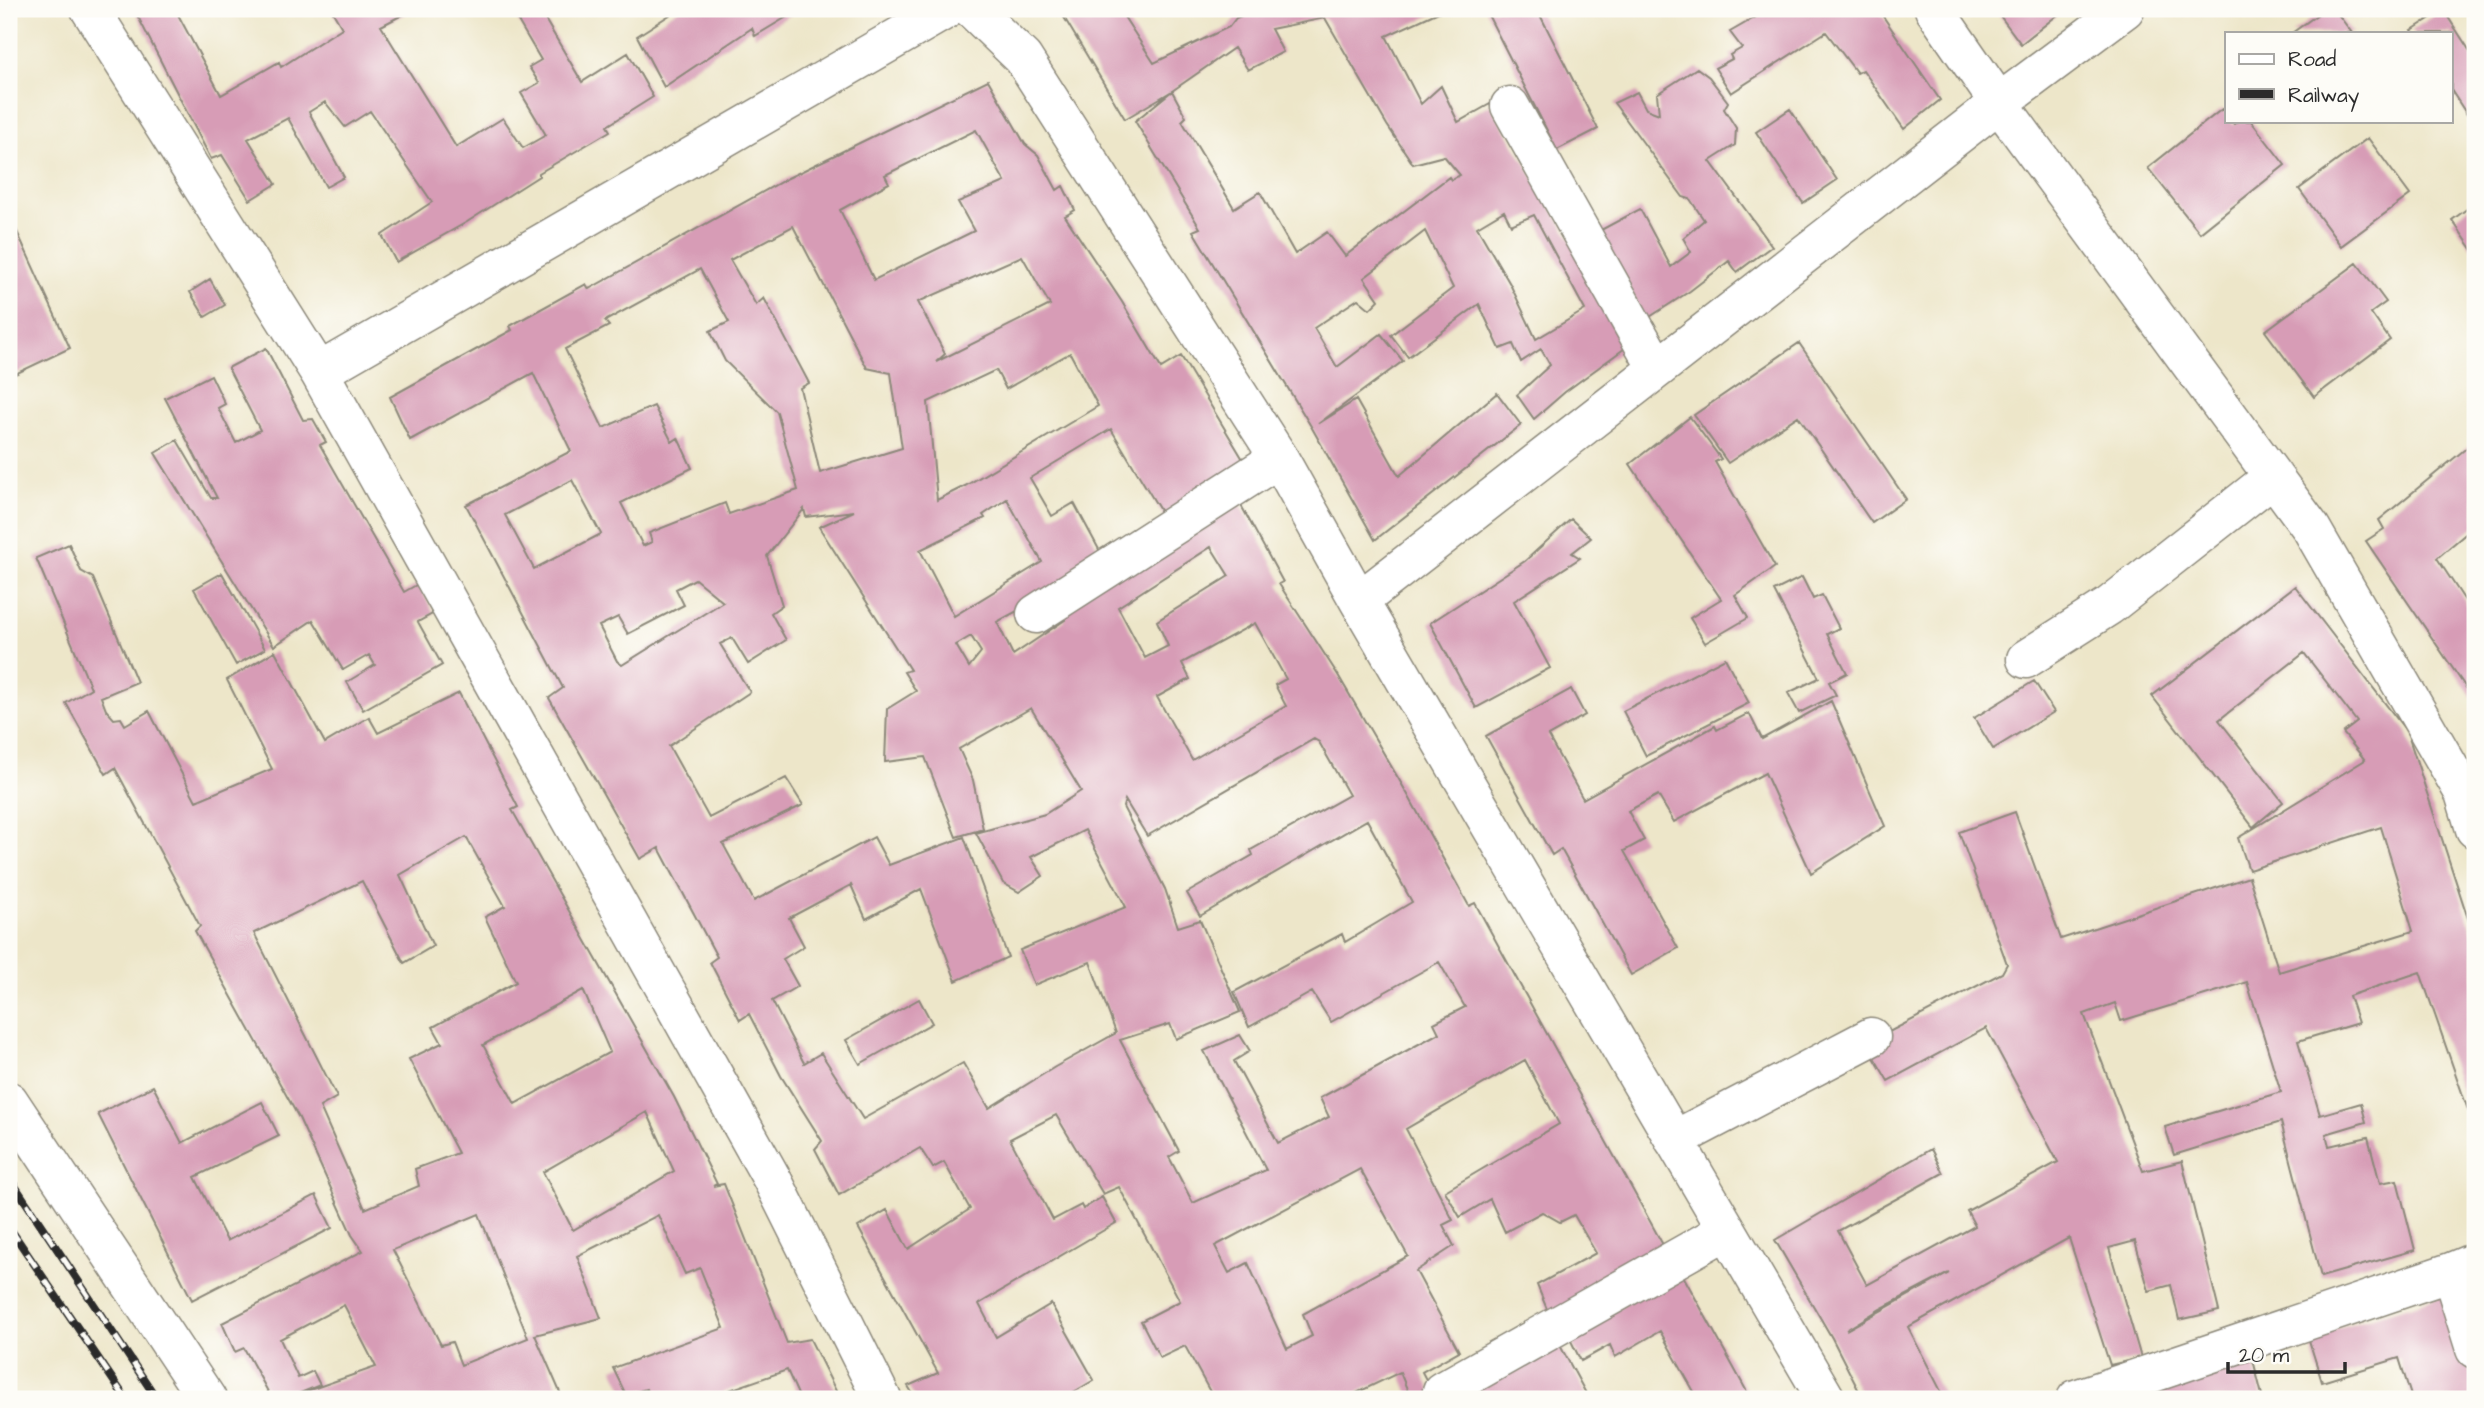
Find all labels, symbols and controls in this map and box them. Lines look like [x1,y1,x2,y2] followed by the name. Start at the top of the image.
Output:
[2225,32,2452,122] legend
[2288,45,2336,74] text: Road
[2288,81,2360,112] text: Railway
[2228,1331,2346,1375] scale bar
[2239,1341,2290,1370] text: 20 m

